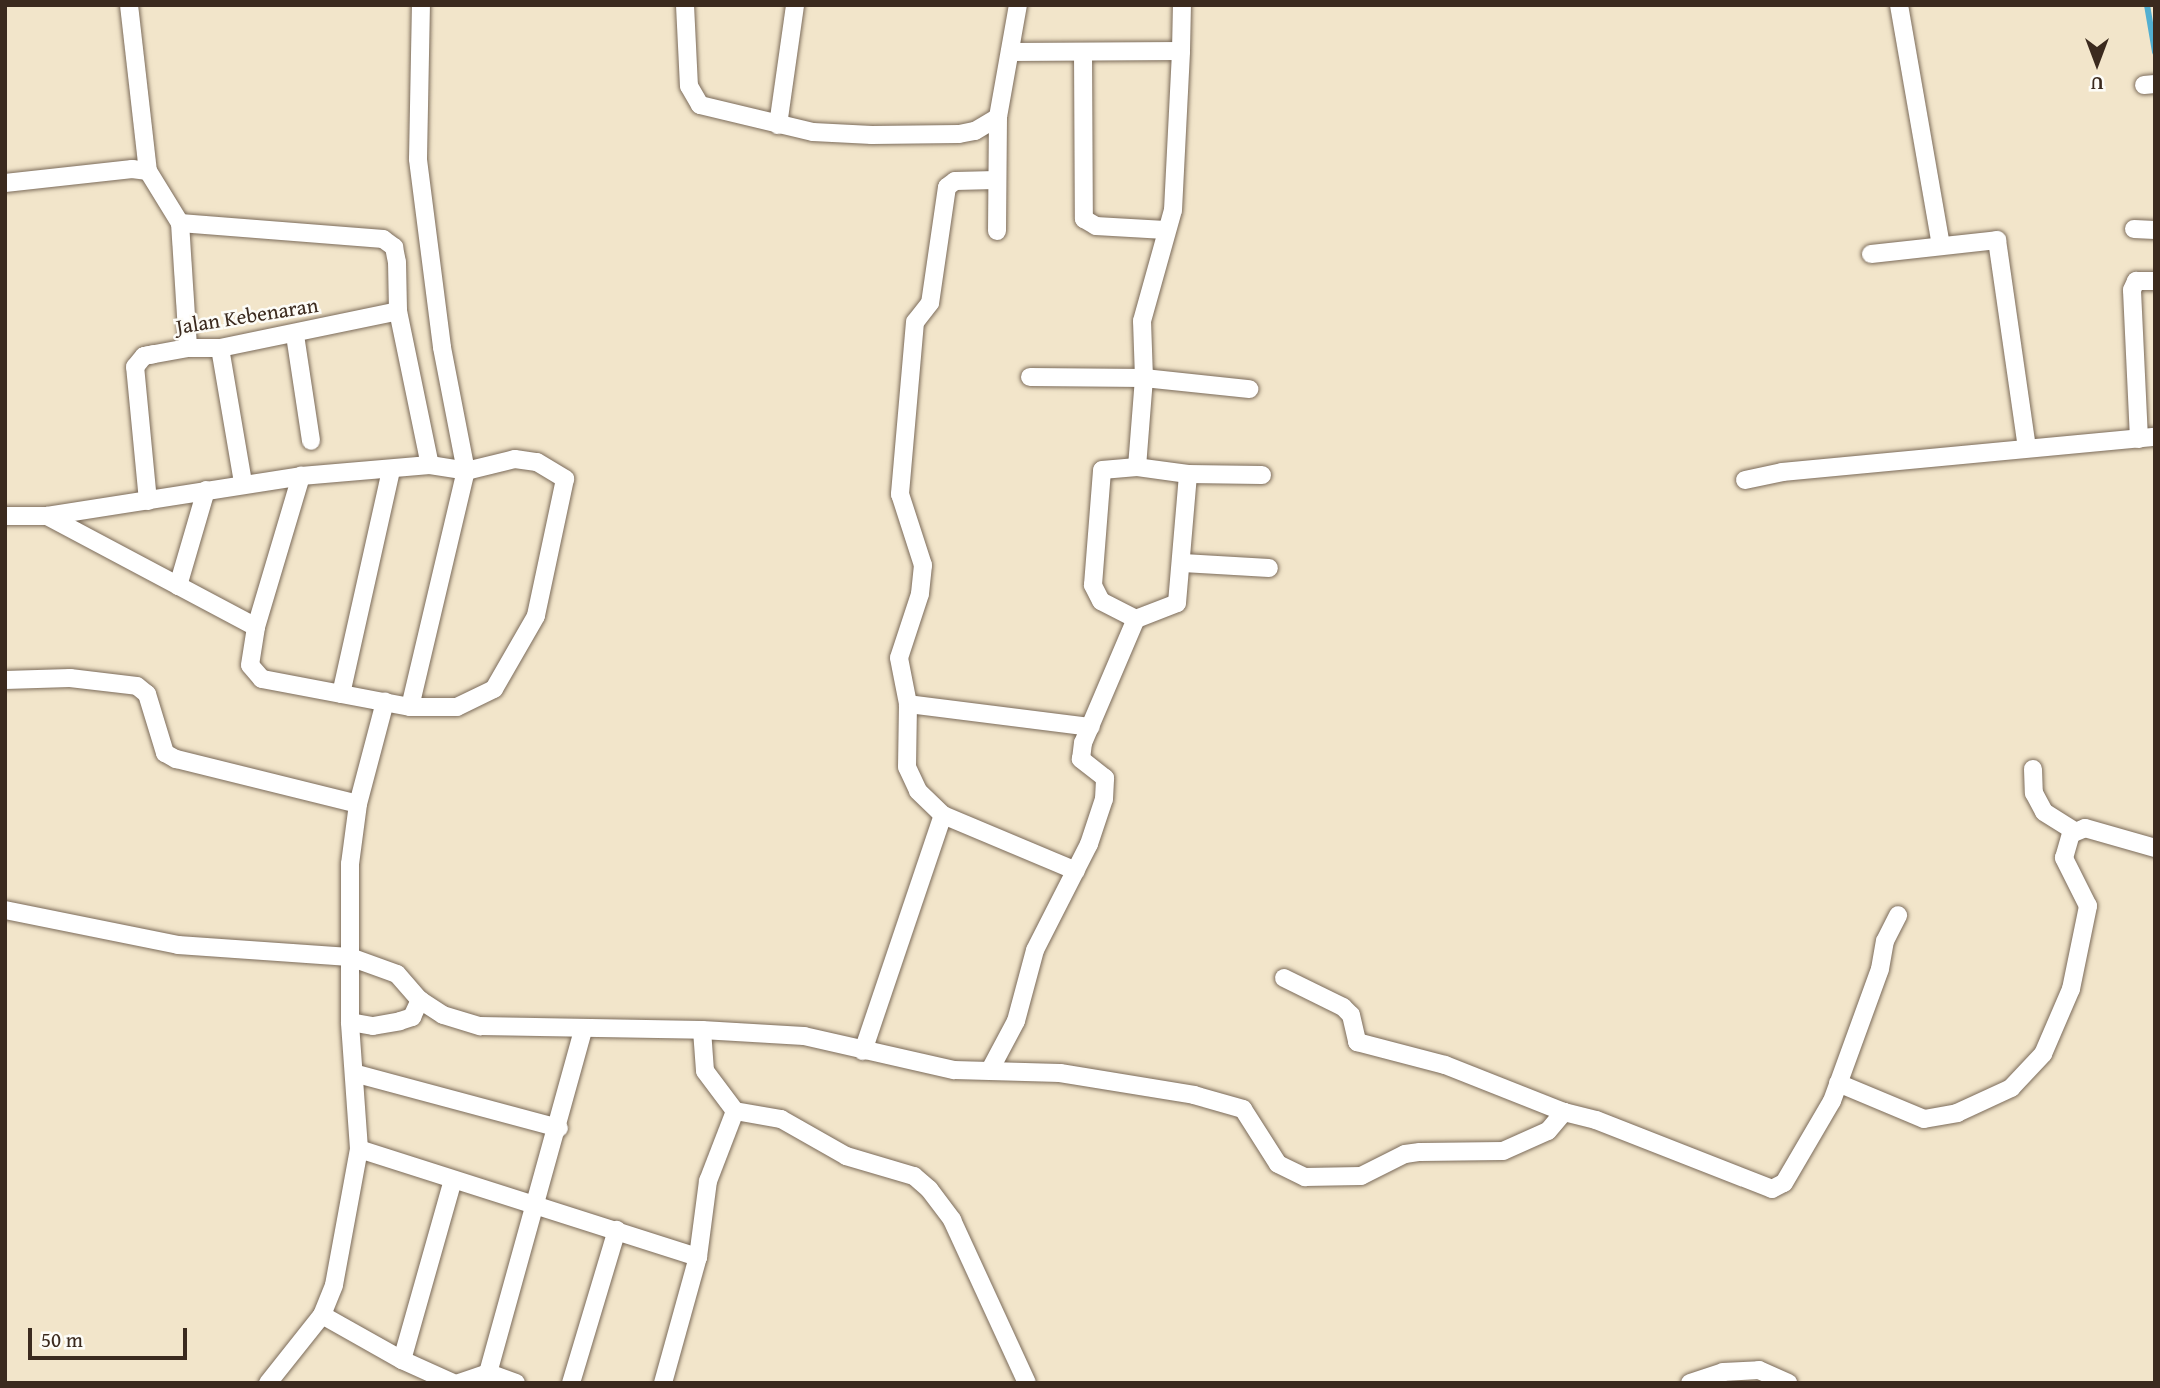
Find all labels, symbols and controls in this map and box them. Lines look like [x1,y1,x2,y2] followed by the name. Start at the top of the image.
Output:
[2062,28,2132,98] north arrow
[2091,70,2103,98] text: U
[174,292,320,340] street label: Jalan Kebenaran
[32,1314,191,1358] scale bar
[41,1324,83,1355] text: 50 m

